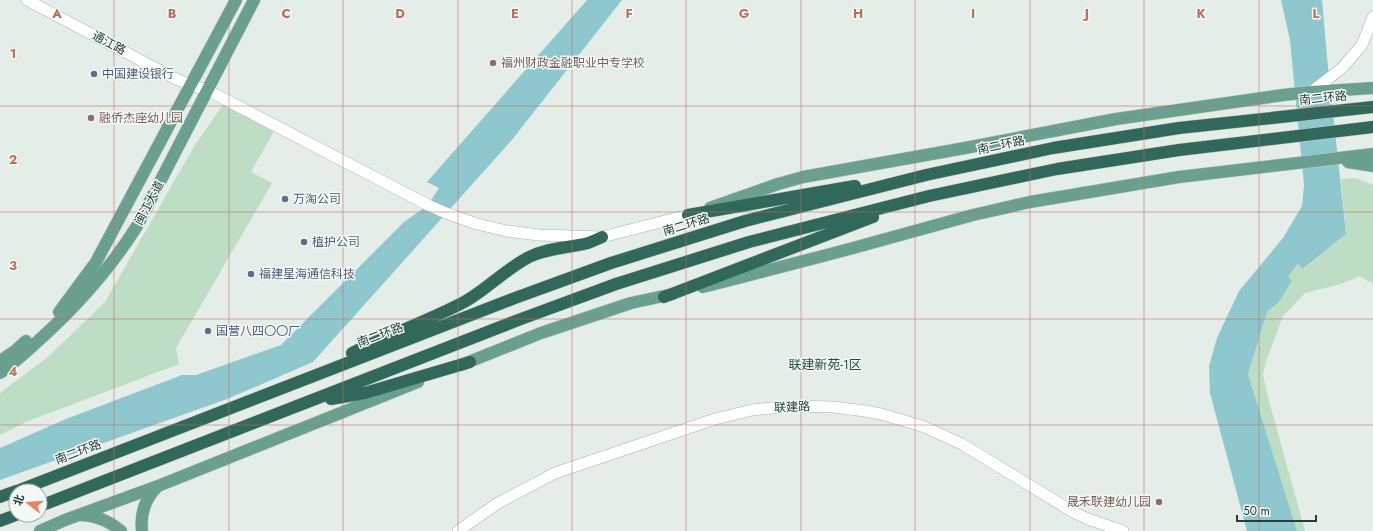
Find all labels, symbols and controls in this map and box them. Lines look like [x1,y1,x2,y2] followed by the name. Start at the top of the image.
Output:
[51,4,62,23] text: A
[168,4,177,23] text: B
[281,4,291,23] text: C
[395,4,405,23] text: D
[511,4,519,23] text: E
[625,4,633,23] text: F
[739,4,750,23] text: G
[853,4,863,23] text: H
[971,4,975,23] text: I
[1082,4,1089,23] text: J
[1196,4,1206,23] text: K
[1313,4,1320,23] text: L
[89,27,129,59] street label: 通江路
[10,44,16,63] text: 1
[501,54,645,72] place label: 福州财政金融职业中专学校
[488,58,498,68] marker: 福州财政金融职业中专学校
[102,65,174,83] place label: 中国建设银行
[89,69,99,79] marker: 中国建设银行
[1298,87,1348,109] street label: 南二环路
[99,109,183,127] place label: 融侨杰座幼儿园
[86,113,96,123] marker: 融侨杰座幼儿园
[976,131,1026,159] street label: 南二环路
[9,150,17,169] text: 2
[130,178,168,228] street label: 闽江大道
[293,190,341,208] place label: 万淘公司
[280,194,290,204] marker: 万淘公司
[660,209,712,241] street label: 南二环路
[312,233,360,251] place label: 植护公司
[299,237,309,247] marker: 植护公司
[9,256,17,275] text: 3
[259,265,355,283] place label: 福建星海通信科技
[246,269,256,279] marker: 福建星海通信科技
[354,318,406,352] street label: 南二环路
[216,322,300,340] place label: 国营八四〇〇厂
[203,326,213,336] marker: 国营八四〇〇厂
[788,355,862,374] district label: 联建新苑-1区
[8,362,18,381] text: 4
[774,397,810,417] street label: 联建路
[52,435,104,469] street label: 南二环路
[8,483,48,523] north arrow
[9,492,28,508] text: 北
[1067,493,1151,511] place label: 晟禾联建幼儿园
[1154,497,1164,507] marker: 晟禾联建幼儿园
[1237,497,1316,523] scale bar
[1243,502,1270,520] text: 50 m

